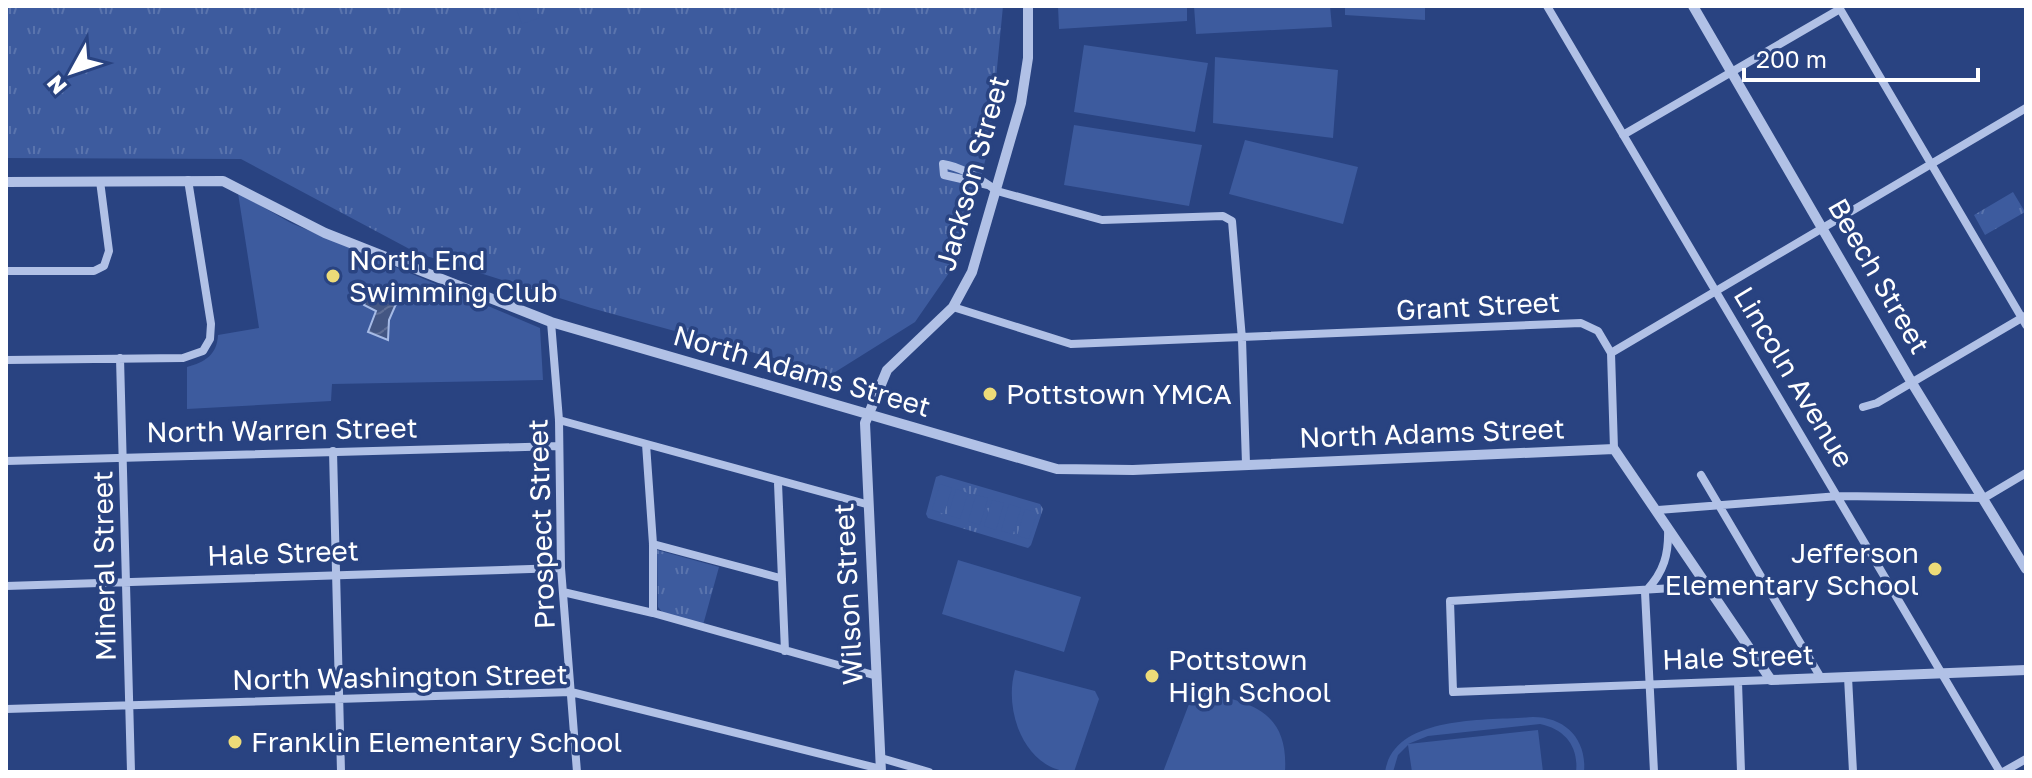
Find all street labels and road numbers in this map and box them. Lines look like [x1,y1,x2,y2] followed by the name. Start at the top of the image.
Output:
[928,72,1015,274] street label: Jackson Street
[1822,192,1937,359] street label: Beech Street
[1728,280,1861,473] street label: Lincoln Avenue
[1395,285,1561,326] street label: Grant Street
[670,318,935,423] street label: North Adams Street
[146,411,418,448] street label: North Warren Street
[1298,411,1565,454] street label: North Adams Street
[520,418,561,630] street label: Prospect Street
[85,471,122,661] street label: Mineral Street
[826,502,869,686] street label: Wilson Street
[206,533,359,572] street label: Hale Street
[1661,637,1814,676] street label: Hale Street
[232,657,568,696] street label: North Washington Street

